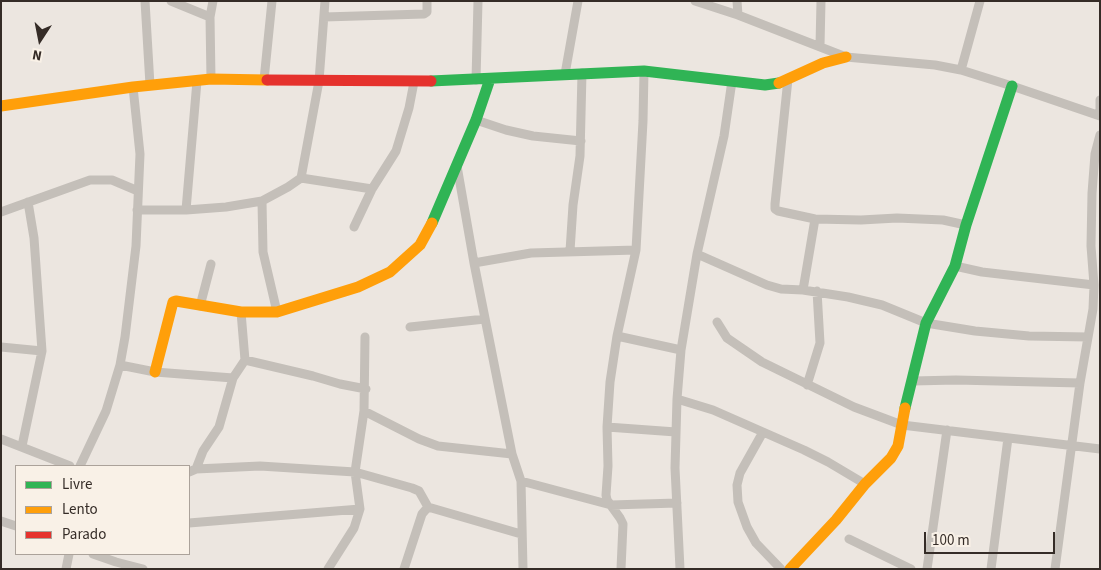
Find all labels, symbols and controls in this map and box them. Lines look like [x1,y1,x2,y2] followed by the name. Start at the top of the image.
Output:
[15,15,65,65] north arrow
[31,44,44,65] text: N
[15,465,190,555] legend
[62,474,92,495] text: Livre
[62,499,98,520] text: Lento
[926,522,1057,554] scale bar
[62,524,106,545] text: Parado
[932,530,970,551] text: 100 m

